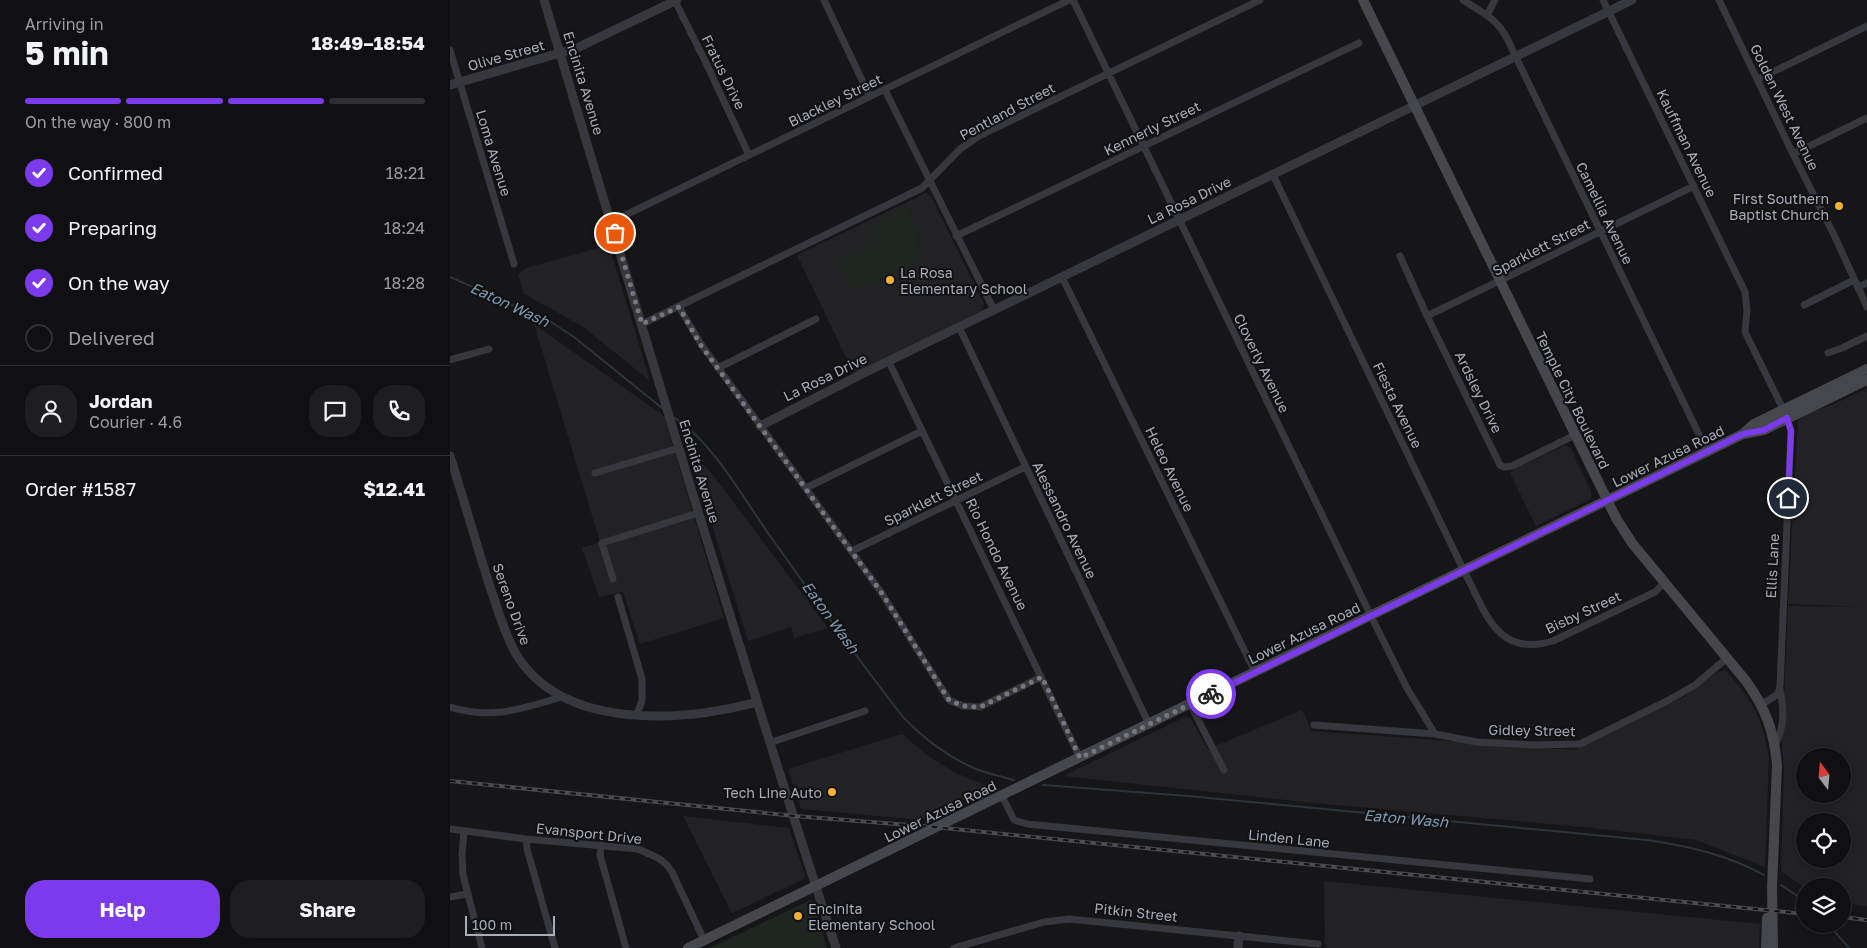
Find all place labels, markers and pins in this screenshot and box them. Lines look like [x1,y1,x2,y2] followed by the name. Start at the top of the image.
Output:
[1729,190,1829,223] place label: First Southern Baptist Church
[1833,200,1845,212] marker: First Southern Baptist Church
[594,212,636,254] pin
[900,264,1027,297] place label: La Rosa Elementary School
[884,274,896,286] marker: La Rosa Elementary School
[1767,477,1809,519] pin
[723,784,822,801] place label: Tech Line Auto
[826,786,838,798] marker: Tech Line Auto
[808,900,935,933] place label: Encinita Elementary School
[792,910,804,922] marker: Encinita Elementary School

